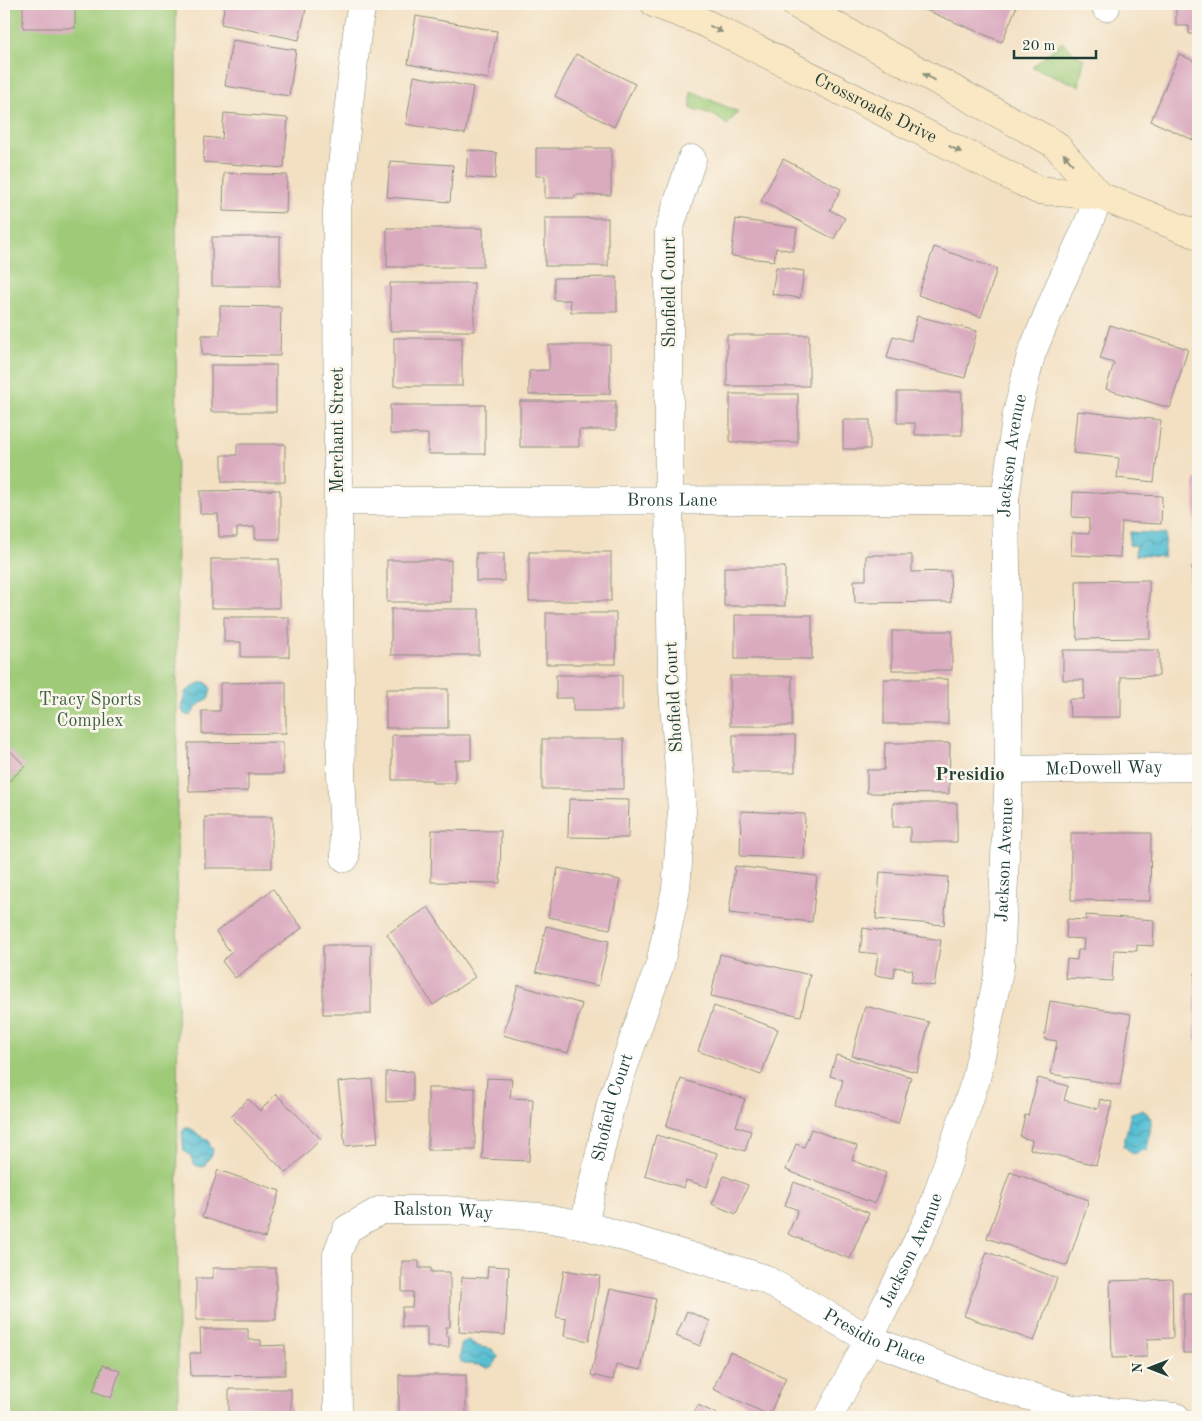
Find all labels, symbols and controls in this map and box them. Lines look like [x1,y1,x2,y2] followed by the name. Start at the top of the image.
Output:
[709,25,723,33] one-way arrow
[1014,28,1097,60] scale bar
[1022,39,1056,54] text: 20 m
[811,70,940,147] street label: Crossroads Drive
[923,72,936,81] one-way arrow
[948,144,963,153] one-way arrow
[1063,153,1074,165] one-way arrow
[661,236,679,348] street label: Shofield Court
[329,367,347,493] street label: Merchant Street
[996,392,1030,518] street label: Jackson Avenue
[627,491,717,510] street label: Brons Lane
[662,641,686,753] street label: Shofield Court
[39,691,141,730] park label: Tracy Sports Complex
[1045,759,1163,778] street label: McDowell Way
[935,766,1005,785] district label: Presidio
[993,797,1017,923] street label: Jackson Avenue
[589,1051,637,1163] street label: Shofield Court
[877,1191,946,1311] street label: Jackson Avenue
[393,1201,494,1223] street label: Ralston Way
[820,1306,928,1369] street label: Presidio Place
[1124,1344,1174,1394] north arrow
[1131,1362,1145,1373] text: N

